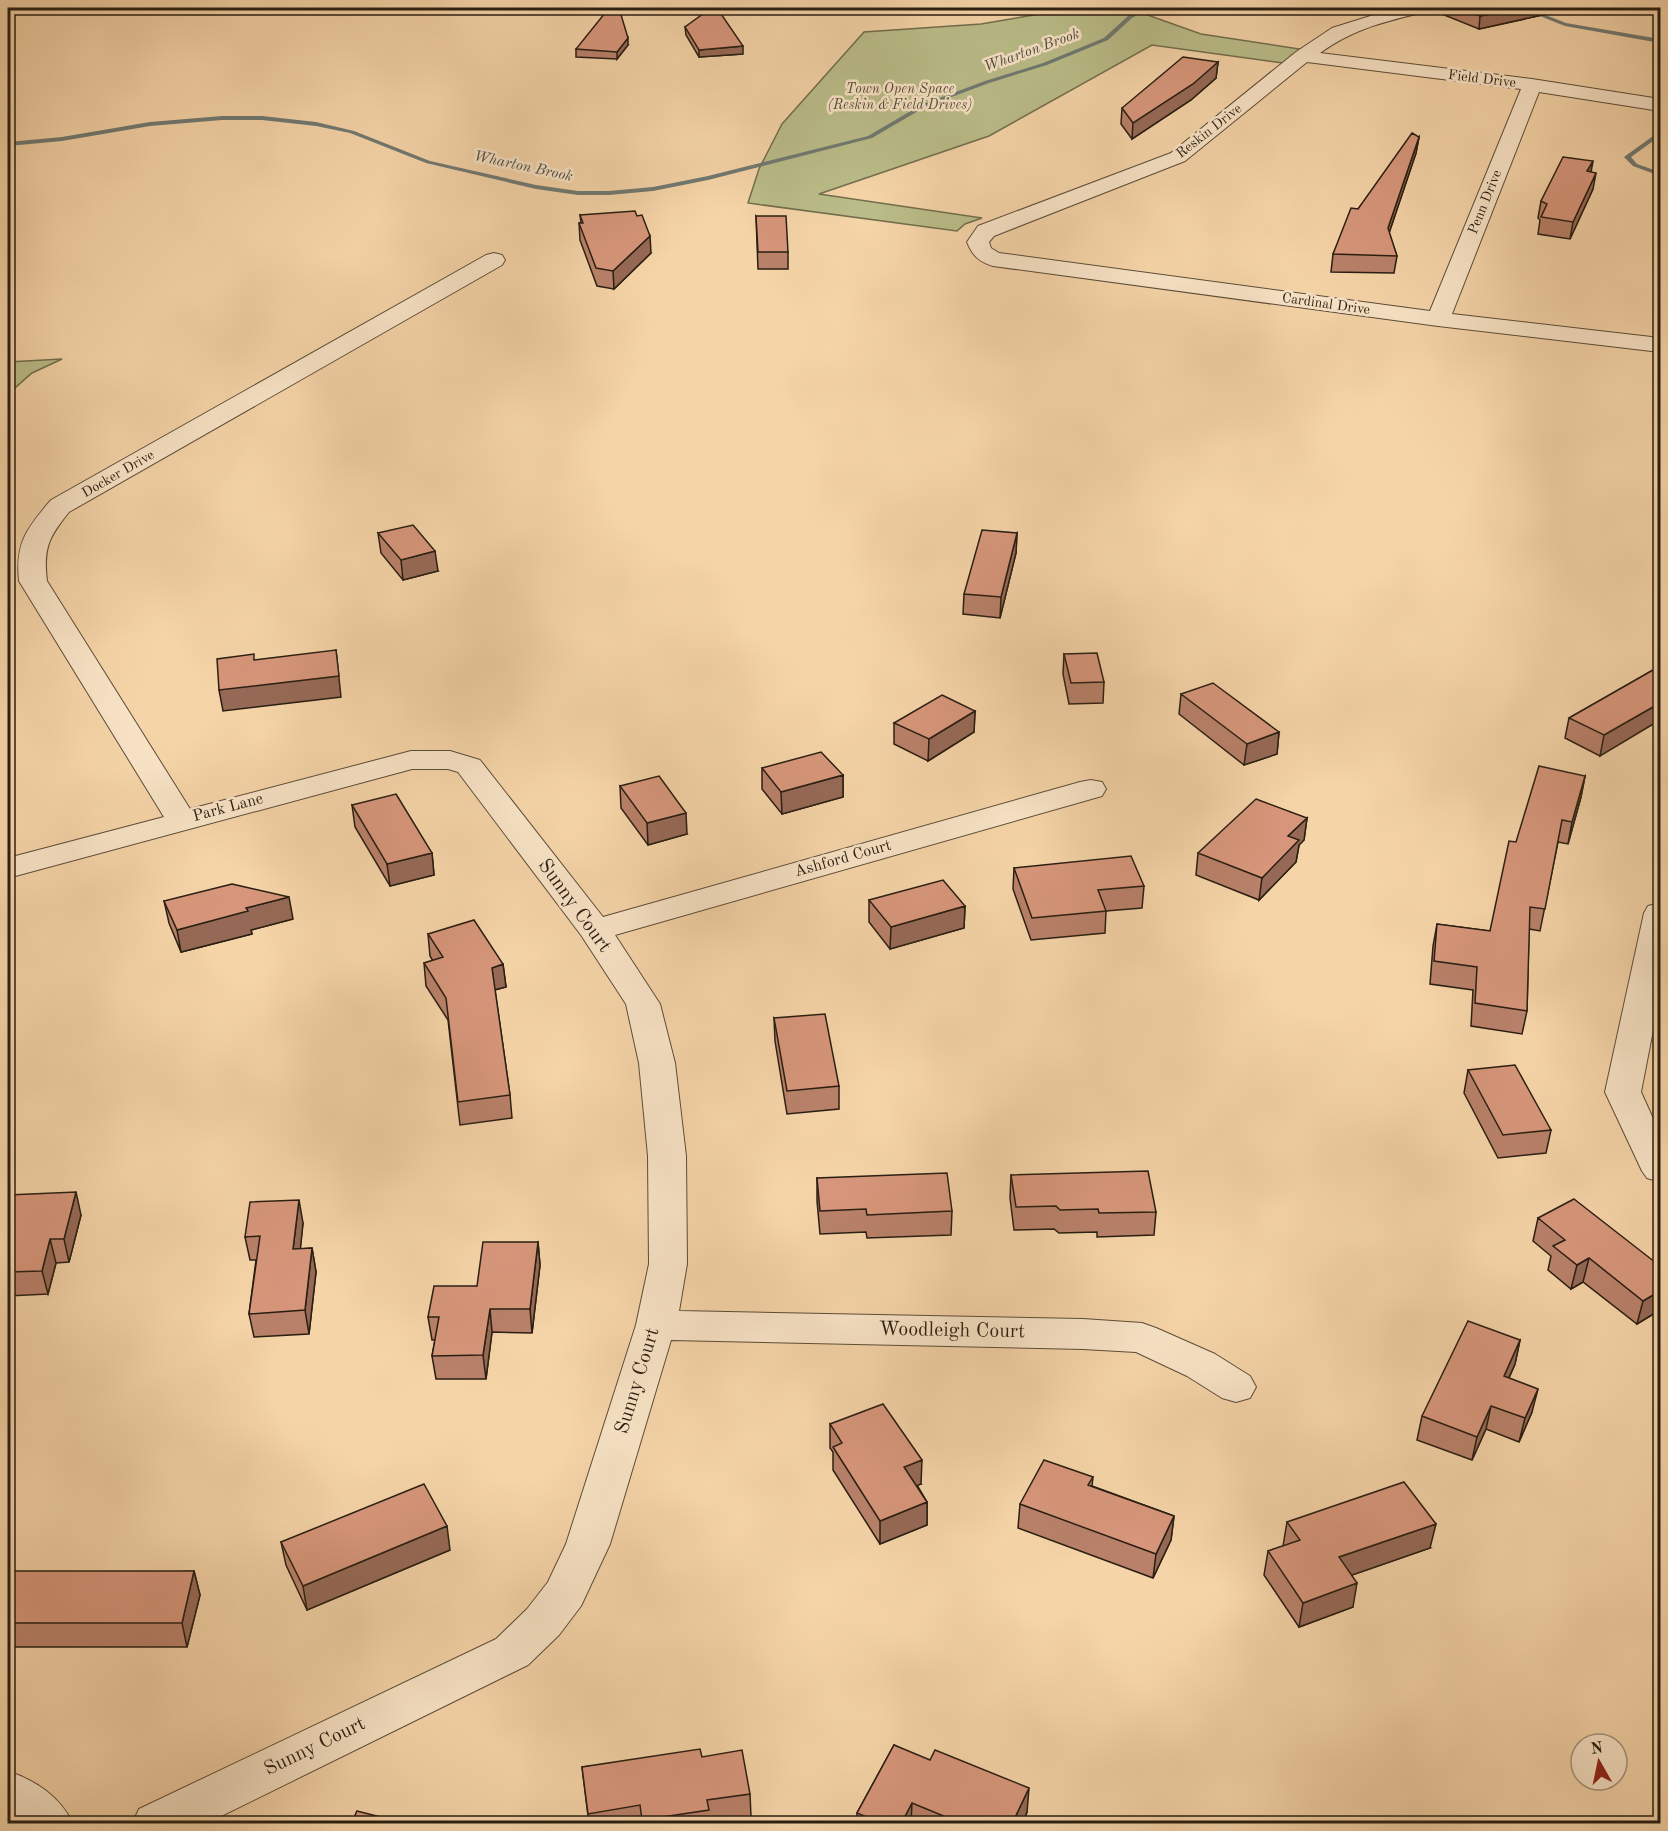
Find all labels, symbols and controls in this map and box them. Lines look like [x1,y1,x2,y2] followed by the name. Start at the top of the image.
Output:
[982,27,1082,75] water label: Wharton Brook
[1447,68,1517,90] street label: Field Drive
[828,82,972,113] park label: Town Open Space (Reskin & Field Drives)
[1174,101,1244,161] street label: Reskin Drive
[472,149,574,185] water label: Wharton Brook
[1466,168,1504,236] street label: Penn Drive
[1281,291,1371,317] street label: Cardinal Drive
[79,448,157,500] street label: Docker Drive
[191,791,265,825] street label: Park Lane
[793,837,894,880] street label: Ashford Court
[534,856,614,956] street label: Sunny Court
[879,1320,1025,1342] street label: Woodleigh Court
[612,1325,664,1437] street label: Sunny Court
[261,1714,369,1780] street label: Sunny Court
[1569,1732,1629,1792] north arrow
[1590,1740,1605,1758] text: N

